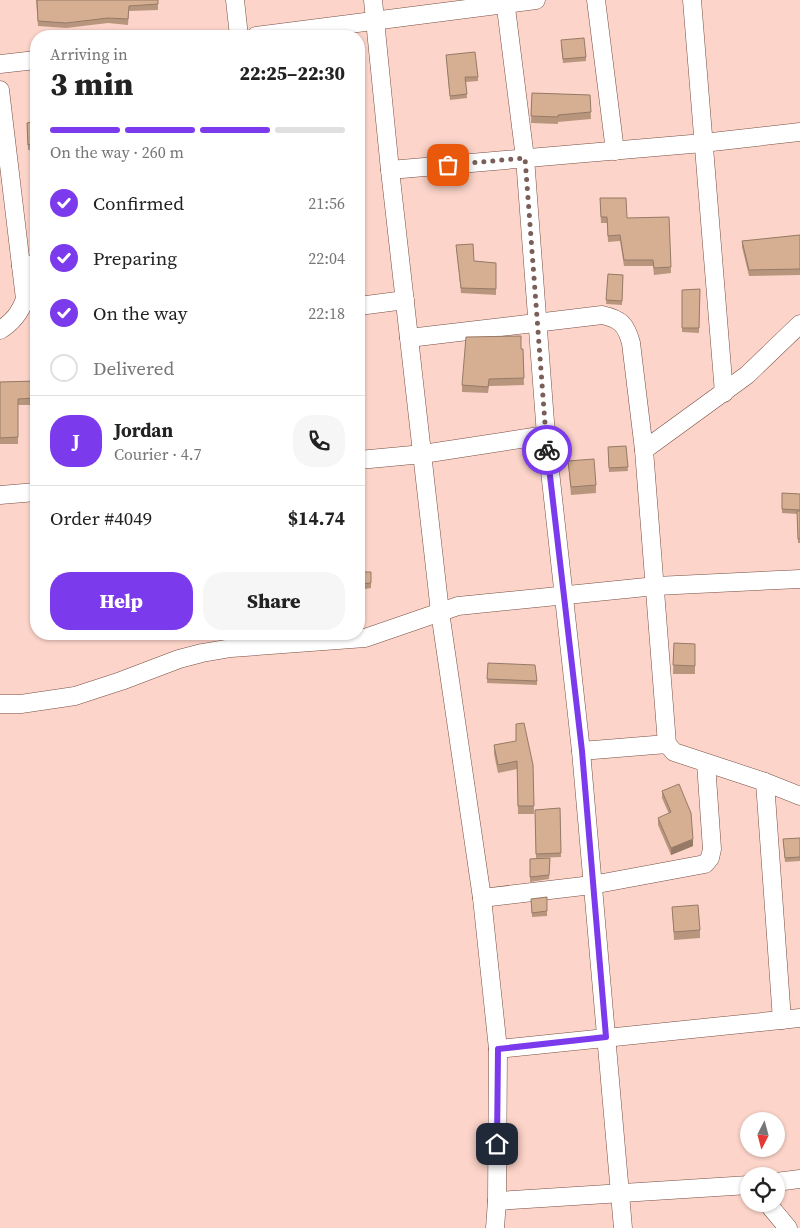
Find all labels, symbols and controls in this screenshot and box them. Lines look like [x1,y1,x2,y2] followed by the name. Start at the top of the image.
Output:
[50,43,128,65] text: Arriving in
[240,60,345,86] text: 22:25–22:30
[50,62,133,106] text: 3 min
[50,141,184,163] text: On the way · 260 m
[427,144,469,186] pin
[434,151,462,179] icon: bag
[50,189,78,217] icon: check
[93,190,184,216] text: Confirmed
[308,192,345,214] text: 21:56
[50,244,78,272] icon: check
[93,245,177,271] text: Preparing
[308,247,345,269] text: 22:04
[50,299,78,327] icon: check
[93,300,188,326] text: On the way
[308,302,345,324] text: 22:18
[93,355,174,381] text: Delivered
[293,415,345,467] button: phone
[114,417,173,443] text: Jordan
[522,425,572,475] courier
[72,428,80,454] text: J
[533,436,561,464] icon: bike
[114,443,202,465] text: Courier · 4.7
[50,505,152,531] text: Order #4049
[288,505,345,531] text: $14.74
[50,572,193,630] button: Help
[203,572,345,630] button: Share
[740,1112,785,1158] north arrow
[740,1112,785,1212] map controls
[476,1123,518,1165] pin
[483,1130,511,1158] icon: home
[740,1167,785,1212] button: locate

